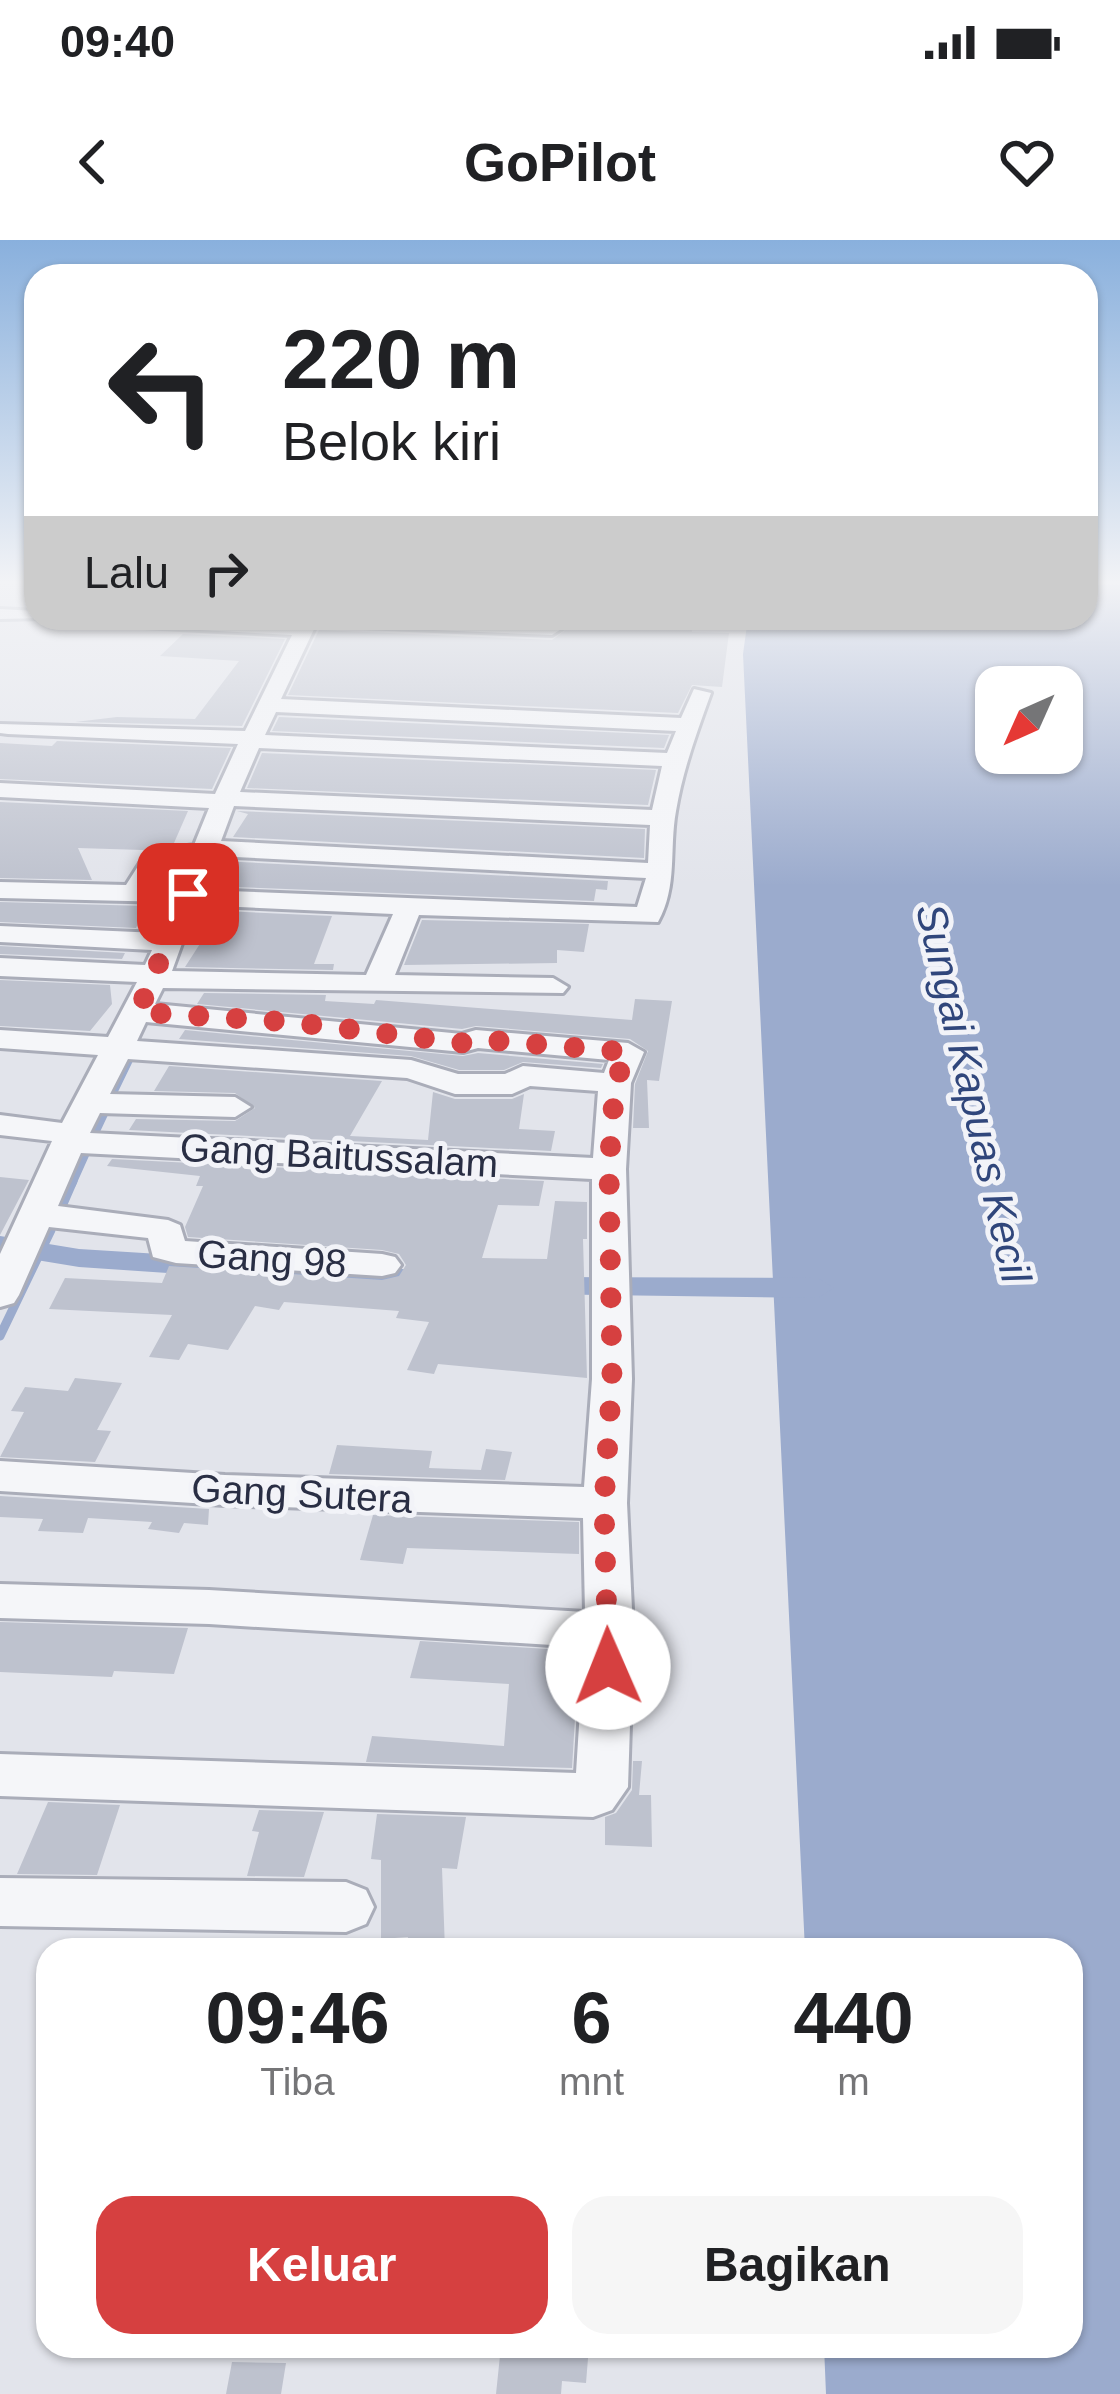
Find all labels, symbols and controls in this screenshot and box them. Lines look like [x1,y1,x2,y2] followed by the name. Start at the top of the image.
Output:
[60,16,175,67] text: 09:40
[60,129,126,195] icon: back
[994,129,1060,195] icon: heart
[464,132,656,192] text: GoPilot
[84,312,240,468] icon: left
[282,312,520,406] text: 220 m
[282,411,501,471] text: Belok kiri
[193,540,259,606] icon: right
[84,547,169,598] text: Lalu
[975,666,1083,774] north arrow
[975,666,1083,774] map controls
[137,843,239,945] pin
[155,861,221,927] icon: arrive
[907,899,1040,1289] water label: Sungai Kapuas Kecil
[179,1126,499,1185] street label: Gang Baitussalam
[196,1232,348,1285] street label: Gang 98
[190,1466,414,1521] street label: Gang Sutera
[545,1604,671,1730] position arrow
[205,1978,390,2058] text: 09:46
[571,1978,612,2058] text: 6
[793,1978,914,2058] text: 440
[260,2060,335,2103] text: Tiba
[559,2060,624,2103] text: mnt
[837,2060,870,2103] text: m
[96,2196,548,2334] button: Keluar
[572,2196,1023,2334] button: Bagikan

